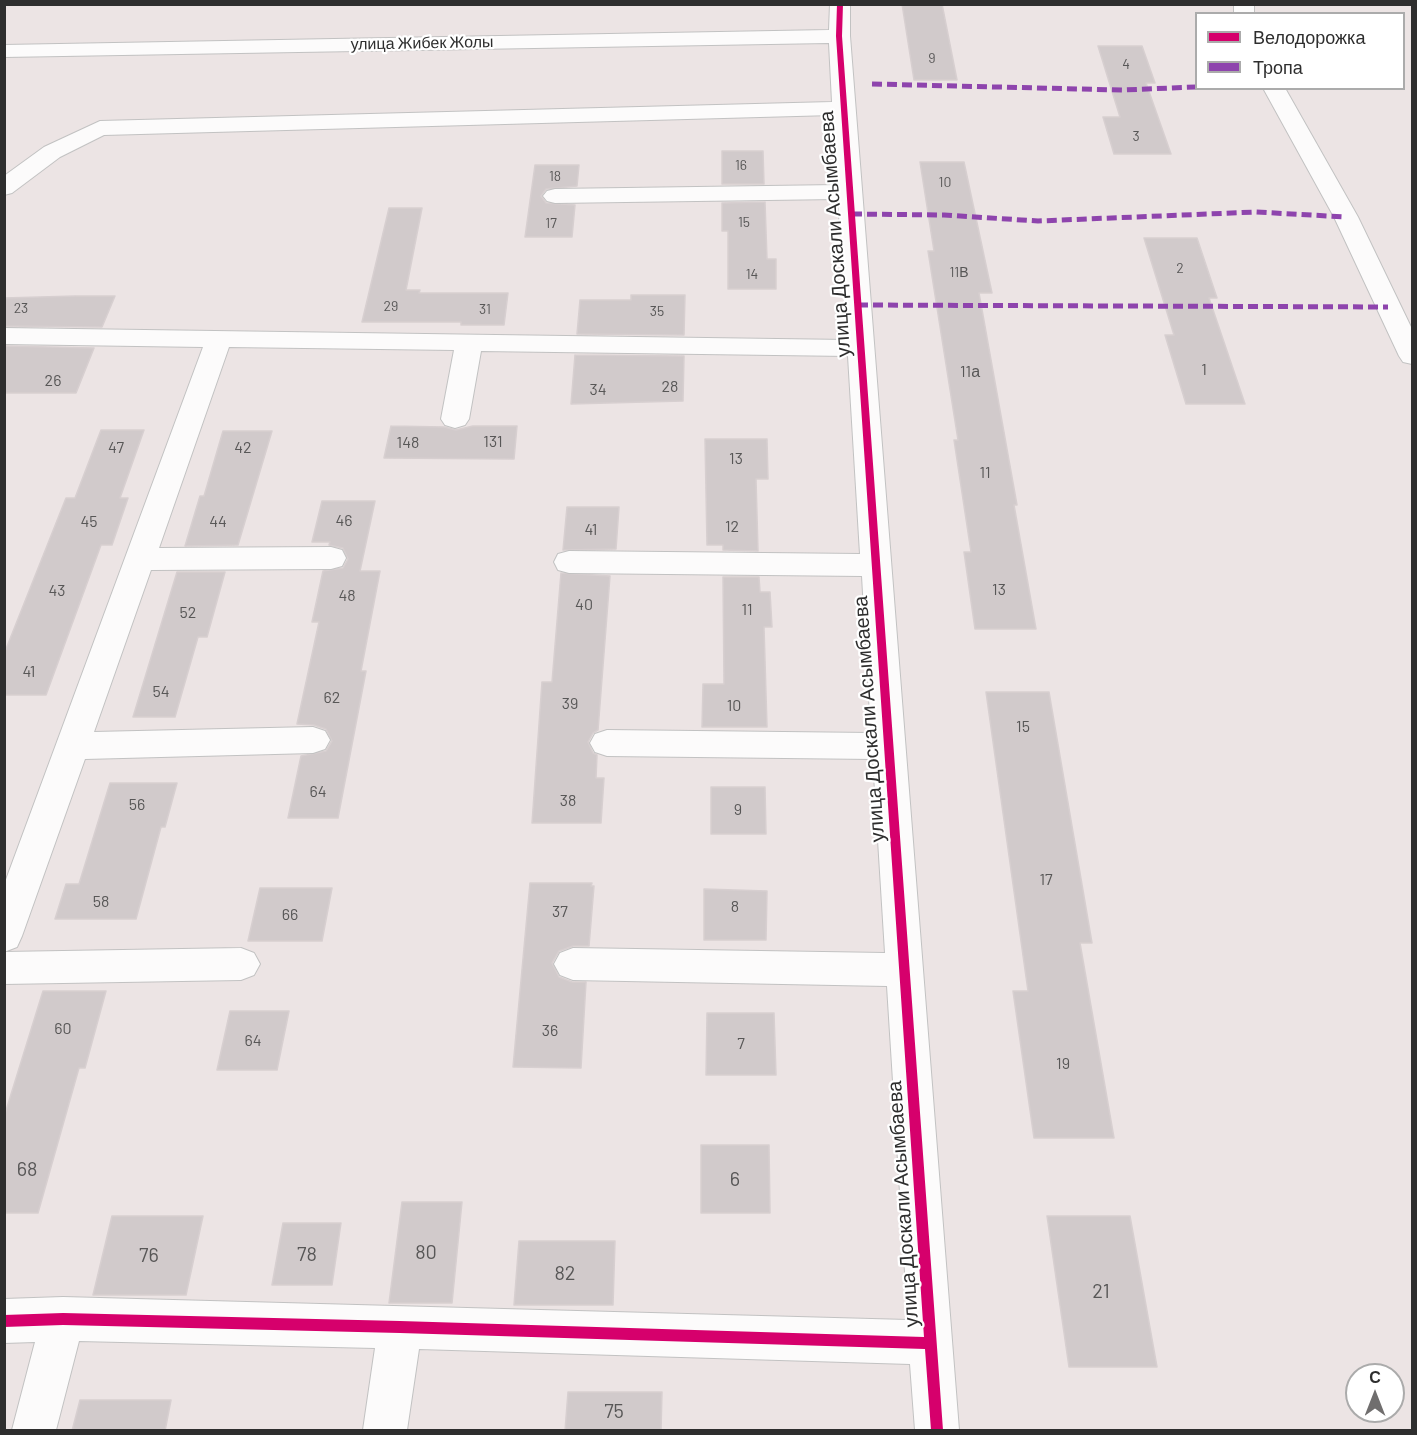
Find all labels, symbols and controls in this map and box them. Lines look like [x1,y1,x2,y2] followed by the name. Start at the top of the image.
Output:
[1195,12,1405,90] legend
[1253,26,1365,48] text: Велодорожка
[350,32,494,54] street label: улица Жибек Жолы
[928,50,936,66] house number: 9
[1122,56,1130,72] house number: 4
[1253,56,1303,78] text: Тропа
[814,110,856,358] street label: улица Доскали Асымбаева
[1132,128,1140,144] house number: 3
[735,157,747,173] house number: 16
[549,168,561,184] house number: 18
[939,174,951,190] house number: 10
[738,214,750,230] house number: 15
[545,215,557,231] house number: 17
[1176,260,1184,276] house number: 2
[949,264,969,280] house number: 11В
[746,266,758,282] house number: 14
[384,298,398,314] house number: 29
[14,300,28,316] house number: 23
[479,301,491,317] house number: 31
[650,303,664,319] house number: 35
[1201,360,1207,380] house number: 1
[960,362,980,382] house number: 11а
[45,371,61,391] house number: 26
[662,377,678,397] house number: 28
[589,380,607,400] house number: 34
[483,432,503,452] house number: 131
[397,433,419,453] house number: 148
[108,438,124,458] house number: 47
[234,438,252,458] house number: 42
[729,449,743,469] house number: 13
[979,463,991,483] house number: 11
[335,511,353,531] house number: 46
[80,512,98,532] house number: 45
[209,512,227,532] house number: 44
[725,517,739,537] house number: 12
[585,520,597,540] house number: 41
[992,580,1006,600] house number: 13
[48,581,66,601] house number: 43
[338,586,356,606] house number: 48
[575,595,593,615] house number: 40
[848,595,890,843] street label: улица Доскали Асымбаева
[741,600,753,620] house number: 11
[180,603,196,623] house number: 52
[23,662,35,682] house number: 41
[152,682,170,702] house number: 54
[324,688,340,708] house number: 62
[562,694,578,714] house number: 39
[727,696,741,716] house number: 10
[1016,717,1030,737] house number: 15
[309,782,327,802] house number: 64
[560,791,576,811] house number: 38
[129,795,145,815] house number: 56
[734,800,742,820] house number: 9
[1039,870,1053,890] house number: 17
[93,892,109,912] house number: 58
[731,897,739,917] house number: 8
[552,902,568,922] house number: 37
[282,905,298,925] house number: 66
[54,1019,72,1039] house number: 60
[542,1021,558,1041] house number: 36
[244,1031,262,1051] house number: 64
[737,1034,745,1054] house number: 7
[1056,1054,1070,1074] house number: 19
[882,1080,924,1328] street label: улица Доскали Асымбаева
[17,1157,37,1181] house number: 68
[730,1167,740,1191] house number: 6
[415,1240,437,1264] house number: 80
[297,1242,317,1266] house number: 78
[139,1243,159,1267] house number: 76
[554,1261,576,1285] house number: 82
[1092,1279,1110,1303] house number: 21
[1345,1363,1405,1423] north arrow
[1369,1367,1381,1386] text: С
[604,1399,624,1423] house number: 75

